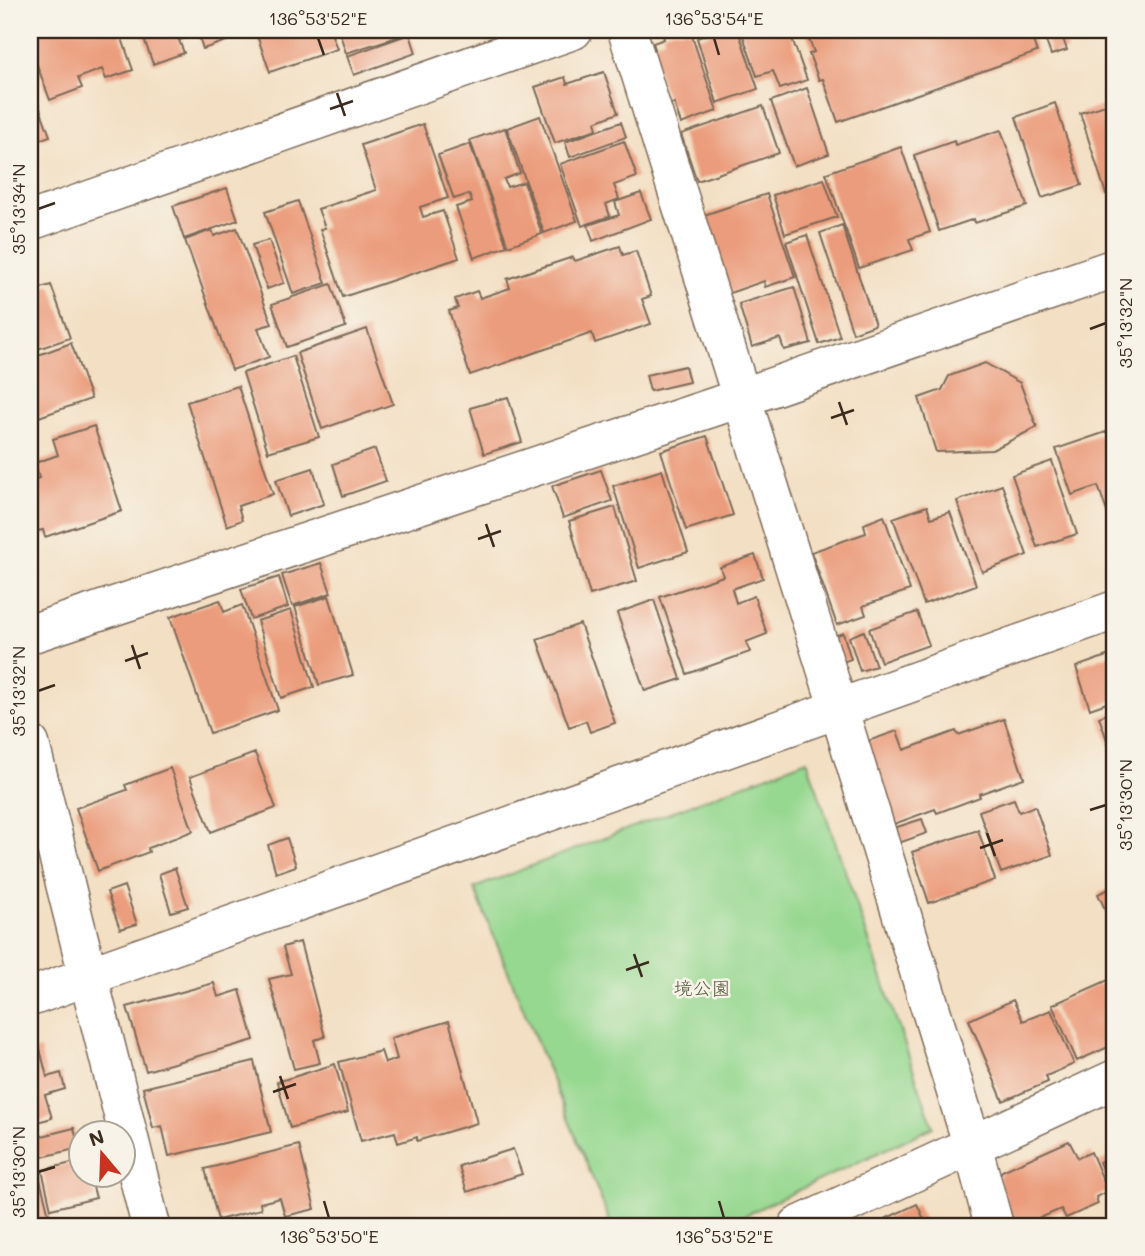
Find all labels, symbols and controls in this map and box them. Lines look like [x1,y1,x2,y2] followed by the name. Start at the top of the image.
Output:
[269,6,367,30] text: 136°53'52"E
[664,6,764,30] text: 136°53'54"E
[6,163,30,255] text: 35°13'34"N
[1113,278,1137,368] text: 35°13'32"N
[6,646,30,736] text: 35°13'32"N
[1113,759,1137,851] text: 35°13'30"N
[673,975,731,1000] park label: 境公園
[66,1120,136,1190] north arrow
[85,1123,107,1152] text: N
[6,1126,30,1218] text: 35°13'30"N
[279,1224,379,1248] text: 136°53'50"E
[675,1224,773,1248] text: 136°53'52"E

